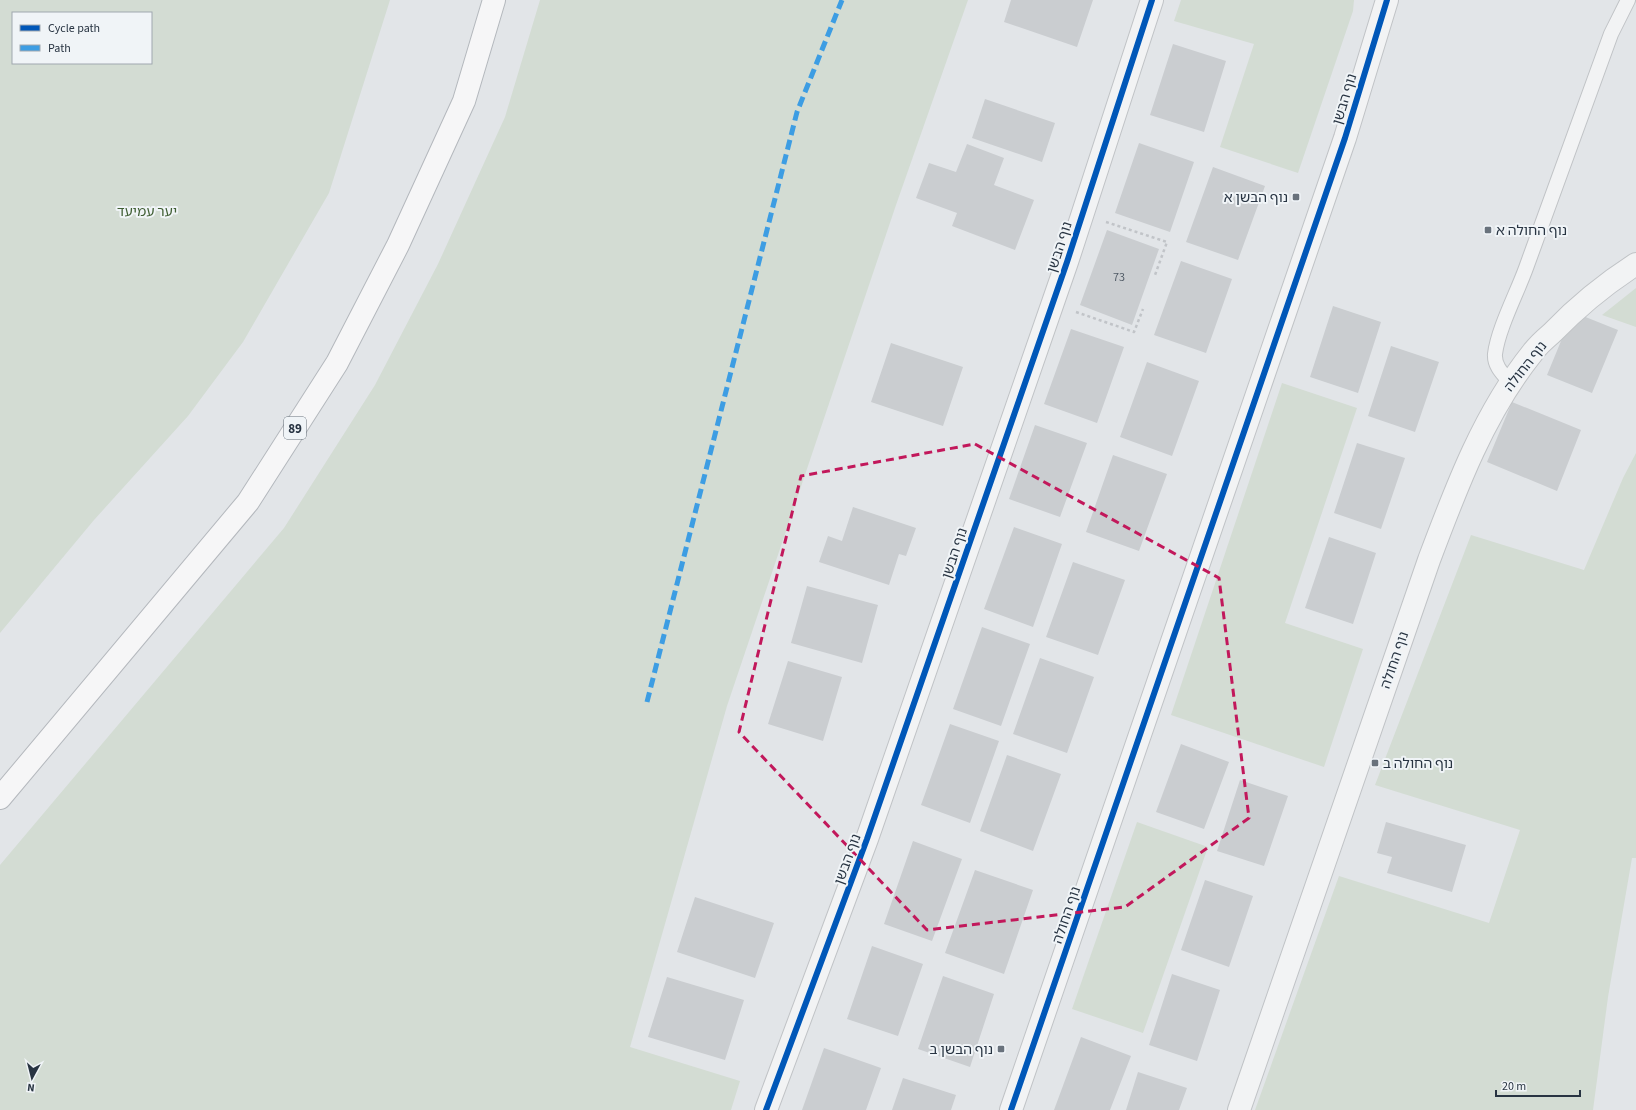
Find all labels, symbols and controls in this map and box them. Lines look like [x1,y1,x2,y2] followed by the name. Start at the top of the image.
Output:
[12,12,152,64] legend
[48,20,100,37] text: Cycle path
[48,40,71,57] text: Path
[1328,71,1362,127] street label: נוף הבשן
[1224,188,1288,208] place label: נוף הבשן א
[1291,192,1301,202] marker: נוף הבשן א
[117,202,177,222] park label: יער עמיעד
[1042,219,1078,275] street label: נוף הבשן
[1496,221,1567,241] place label: נוף החולה א
[1483,225,1493,235] marker: נוף החולה א
[1113,269,1125,286] house number: 73
[1500,337,1552,396] street label: נוף החולה
[284,417,306,439] road number: 89
[937,525,973,581] street label: נוף הבשן
[1376,629,1414,692] street label: נוף החולה
[1383,754,1453,774] place label: נוף החולה ב
[1370,758,1380,768] marker: נוף החולה ב
[830,831,866,887] street label: נוף הבשן
[1048,884,1086,947] street label: נוף החולה
[930,1040,993,1060] place label: נוף הבשן ב
[996,1044,1006,1054] marker: נוף הבשן ב
[12,1058,52,1098] north arrow
[1496,1072,1580,1098] scale bar
[1502,1078,1526,1095] text: 20 m
[26,1080,35,1095] text: N

